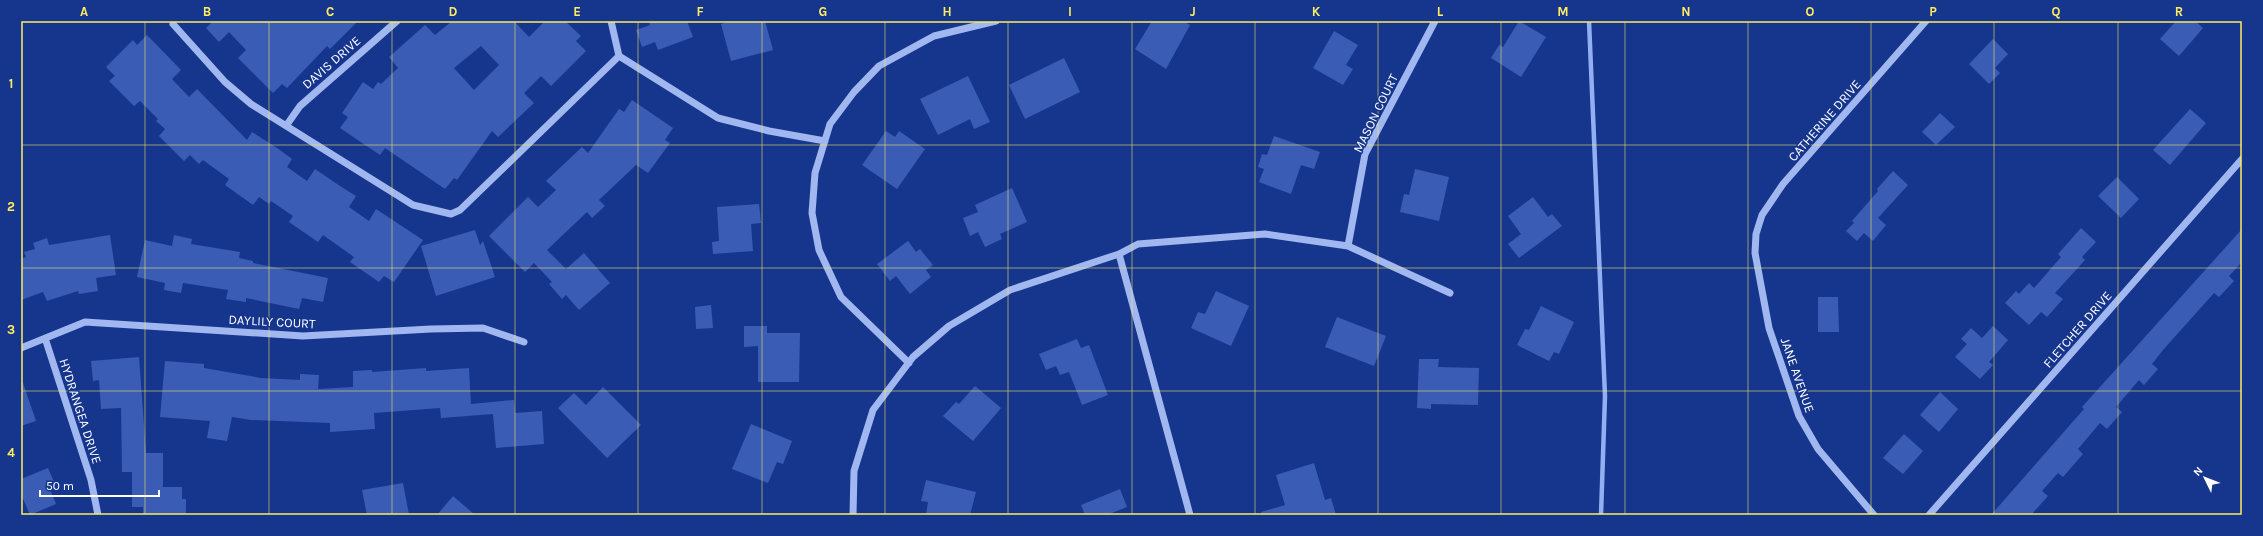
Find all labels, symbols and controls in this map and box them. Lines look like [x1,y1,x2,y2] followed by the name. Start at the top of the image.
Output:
[80,4,88,19] text: A
[203,4,211,19] text: B
[326,4,334,19] text: C
[449,4,458,19] text: D
[573,4,581,19] text: E
[696,4,704,19] text: F
[819,4,827,19] text: G
[942,4,952,19] text: H
[1068,4,1072,19] text: I
[1190,4,1196,19] text: J
[1312,4,1321,19] text: K
[1437,4,1444,19] text: L
[1557,4,1569,19] text: M
[1681,4,1691,19] text: N
[1806,4,1815,19] text: O
[1929,4,1937,19] text: P
[2052,4,2061,19] text: Q
[2175,4,2183,19] text: R
[299,33,364,92] street label: DAVIS DRIVE
[1350,71,1401,155] street label: MASON COURT
[9,76,13,91] text: 1
[1785,76,1864,164] street label: CATHERINE DRIVE
[7,199,15,214] text: 2
[2040,288,2115,371] street label: FLETCHER DRIVE
[228,312,316,331] street label: DAYLILY COURT
[7,322,15,337] text: 3
[1778,336,1817,415] street label: JANE AVENUE
[56,357,105,466] street label: HYDRANGEA DRIVE
[7,445,15,460] text: 4
[2185,458,2225,498] north arrow
[2191,464,2205,479] text: N
[40,472,159,498] scale bar
[46,479,74,493] text: 50 m

